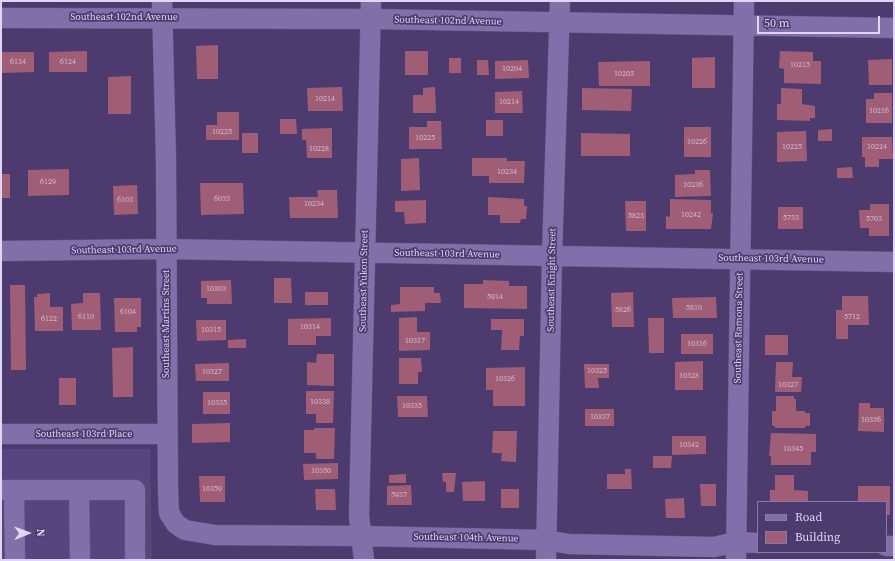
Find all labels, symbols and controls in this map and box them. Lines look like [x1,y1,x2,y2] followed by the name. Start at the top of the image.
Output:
[759,8,882,34] scale bar
[70,11,178,23] street label: Southeast 102nd Avenue
[394,14,502,28] street label: Southeast 102nd Avenue
[764,15,790,31] text: 50 m
[10,57,26,67] house number: 6134
[60,57,76,67] house number: 6124
[790,60,810,70] house number: 10215
[502,64,522,74] house number: 10204
[614,69,634,79] house number: 10205
[315,94,335,104] house number: 10214
[499,97,519,107] house number: 10214
[869,106,889,116] house number: 10216
[212,127,232,137] house number: 10225
[415,133,435,143] house number: 10225
[687,137,707,147] house number: 10226
[782,142,802,152] house number: 10225
[867,142,887,152] house number: 10224
[309,144,329,154] house number: 10228
[497,167,517,177] house number: 10234
[40,177,56,187] house number: 6129
[683,180,703,190] house number: 10236
[214,194,230,204] house number: 6033
[117,195,133,205] house number: 6103
[304,199,324,209] house number: 10234
[681,210,701,220] house number: 10242
[628,211,644,221] house number: 5823
[783,213,799,223] house number: 5733
[866,214,882,224] house number: 5703
[545,228,559,332] street label: Southeast Knight Street
[357,230,371,332] street label: Southeast Yukon Street
[71,243,177,257] street label: Southeast 103rd Avenue
[394,247,500,261] street label: Southeast 103rd Avenue
[718,252,824,266] street label: Southeast 103rd Avenue
[160,270,172,378] street label: Southeast Martins Street
[732,272,746,384] street label: Southeast Ramona Street
[206,284,226,294] house number: 10303
[487,292,503,302] house number: 5914
[686,303,702,313] house number: 5810
[615,305,631,315] house number: 5826
[120,307,136,317] house number: 6104
[78,312,94,322] house number: 6110
[844,312,860,322] house number: 5712
[41,314,57,324] house number: 6122
[300,322,320,332] house number: 10314
[201,325,221,335] house number: 10315
[405,336,425,346] house number: 10317
[687,339,707,349] house number: 10316
[587,366,607,376] house number: 10325
[202,367,222,377] house number: 10327
[679,371,699,381] house number: 10328
[495,374,515,384] house number: 10326
[778,380,798,390] house number: 10327
[310,397,330,407] house number: 10338
[207,398,227,408] house number: 10335
[402,401,422,411] house number: 10335
[590,412,610,422] house number: 10337
[861,415,881,425] house number: 10336
[36,428,132,440] street label: Southeast 103rd Place
[679,440,699,450] house number: 10342
[783,444,803,454] house number: 10345
[311,466,331,476] house number: 10350
[202,484,222,494] house number: 10359
[391,490,407,500] house number: 5937
[757,501,887,553] legend
[795,509,822,525] text: Road
[8,513,48,553] north arrow
[33,529,48,537] text: N
[795,529,840,545] text: Building
[413,531,519,545] street label: Southeast 104th Avenue

